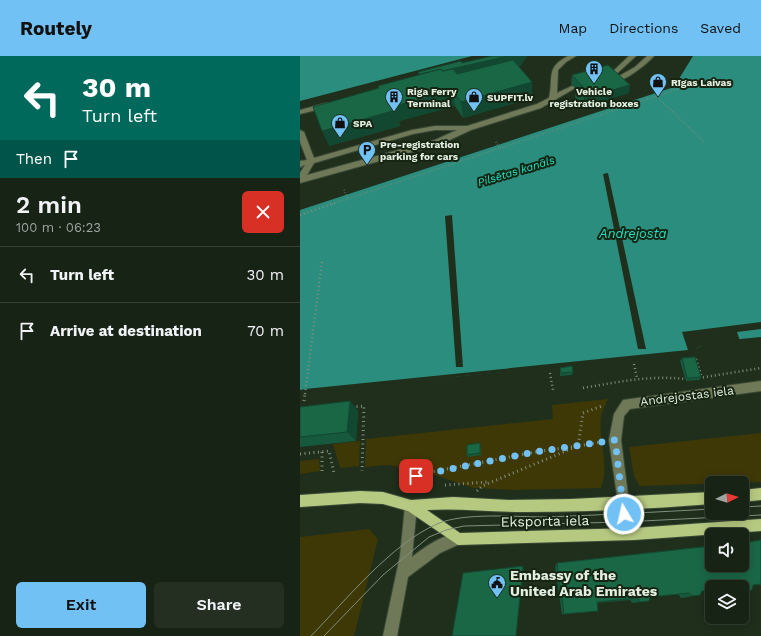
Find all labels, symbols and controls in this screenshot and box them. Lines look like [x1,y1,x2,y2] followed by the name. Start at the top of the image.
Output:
[20,17,92,40] text: Routely
[559,20,587,36] text: Map
[609,20,678,36] text: Directions
[700,20,741,36] text: Saved
[584,59,604,84] building icon: Vehicle registration boxes
[82,71,151,104] text: 30 m
[16,72,68,124] icon: left
[648,72,668,97] shop icon: Rīgas Laivas
[671,77,732,88] place label: Rīgas Laivas
[407,86,457,109] place label: Riga Ferry Terminal
[549,86,639,109] place label: Vehicle registration boxes
[384,87,404,112] building icon: Riga Ferry Terminal
[464,87,484,112] shop icon: SUPFIT.lv
[487,92,534,103] place label: SUPFIT.lv
[82,105,157,126] text: Turn left
[330,113,350,138] shop icon: SPA
[353,118,372,129] place label: SPA
[380,139,460,162] place label: Pre-registration parking for cars
[357,140,377,165] parking icon: Pre-registration parking for cars
[60,148,82,170] icon: arrive
[16,150,52,168] text: Then
[476,153,557,189] water label: Pilsētas kanāls
[16,191,82,219] text: 2 min
[242,191,284,233] button: close
[16,220,101,235] text: 100 m · 06:23
[598,226,667,241] water label: Andrejosta
[16,264,38,286] icon: left
[50,266,114,284] text: Turn left
[247,266,284,284] text: 30 m
[16,320,38,342] icon: arrive
[50,322,202,340] text: Arrive at destination
[247,322,284,340] text: 70 m
[639,383,735,409] street label: Andrejostas iela
[399,459,433,493] pin
[405,465,427,487] icon: arrive
[705,476,749,520] north arrow
[705,476,749,624] map controls
[603,493,645,535] position arrow
[500,512,590,530] street label: Eksporta iela
[705,528,749,572] button: sound
[510,567,658,599] place label: Embassy of the United Arab Emirates
[487,573,507,598] public building icon: Embassy of the United Arab Emirates
[705,580,749,624] button: layers
[16,582,146,628] button: Exit
[154,582,284,628] button: Share

